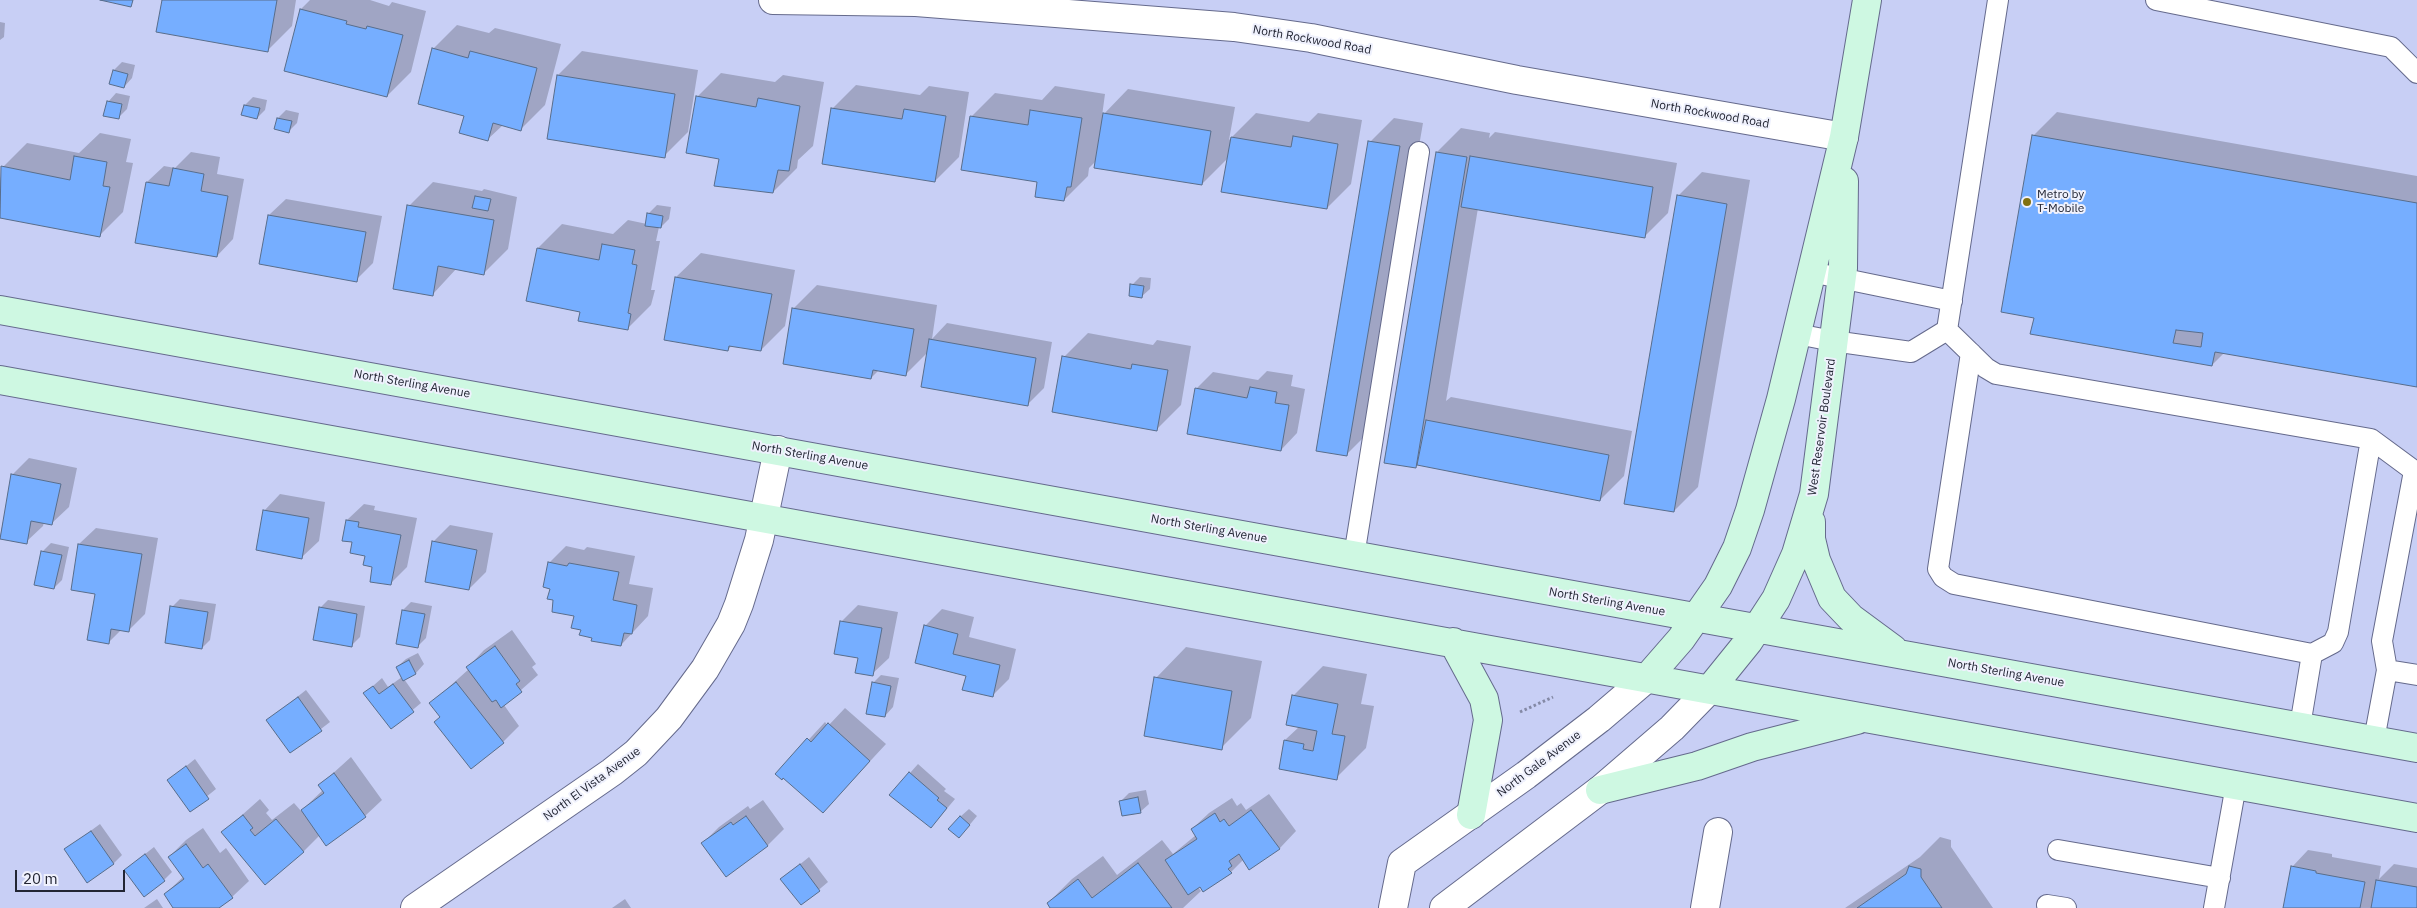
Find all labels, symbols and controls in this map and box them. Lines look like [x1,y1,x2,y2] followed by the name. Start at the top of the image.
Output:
[1252,22,1372,58] street label: North Rockwood Road
[1650,96,1770,132] street label: North Rockwood Road
[2037,188,2084,216] place label: Metro by T-Mobile
[2021,196,2033,208] marker: Metro by T-Mobile
[1805,358,1839,496] street label: West Reservoir Boulevard
[353,367,471,401] street label: North Sterling Avenue
[751,439,869,473] street label: North Sterling Avenue
[1150,512,1268,546] street label: North Sterling Avenue
[1548,585,1666,619] street label: North Sterling Avenue
[1947,656,2065,690] street label: North Sterling Avenue
[1494,728,1584,800] street label: North Gale Avenue
[541,744,643,824] street label: North El Vista Avenue
[18,860,128,892] scale bar
[23,869,58,888] text: 20 m

